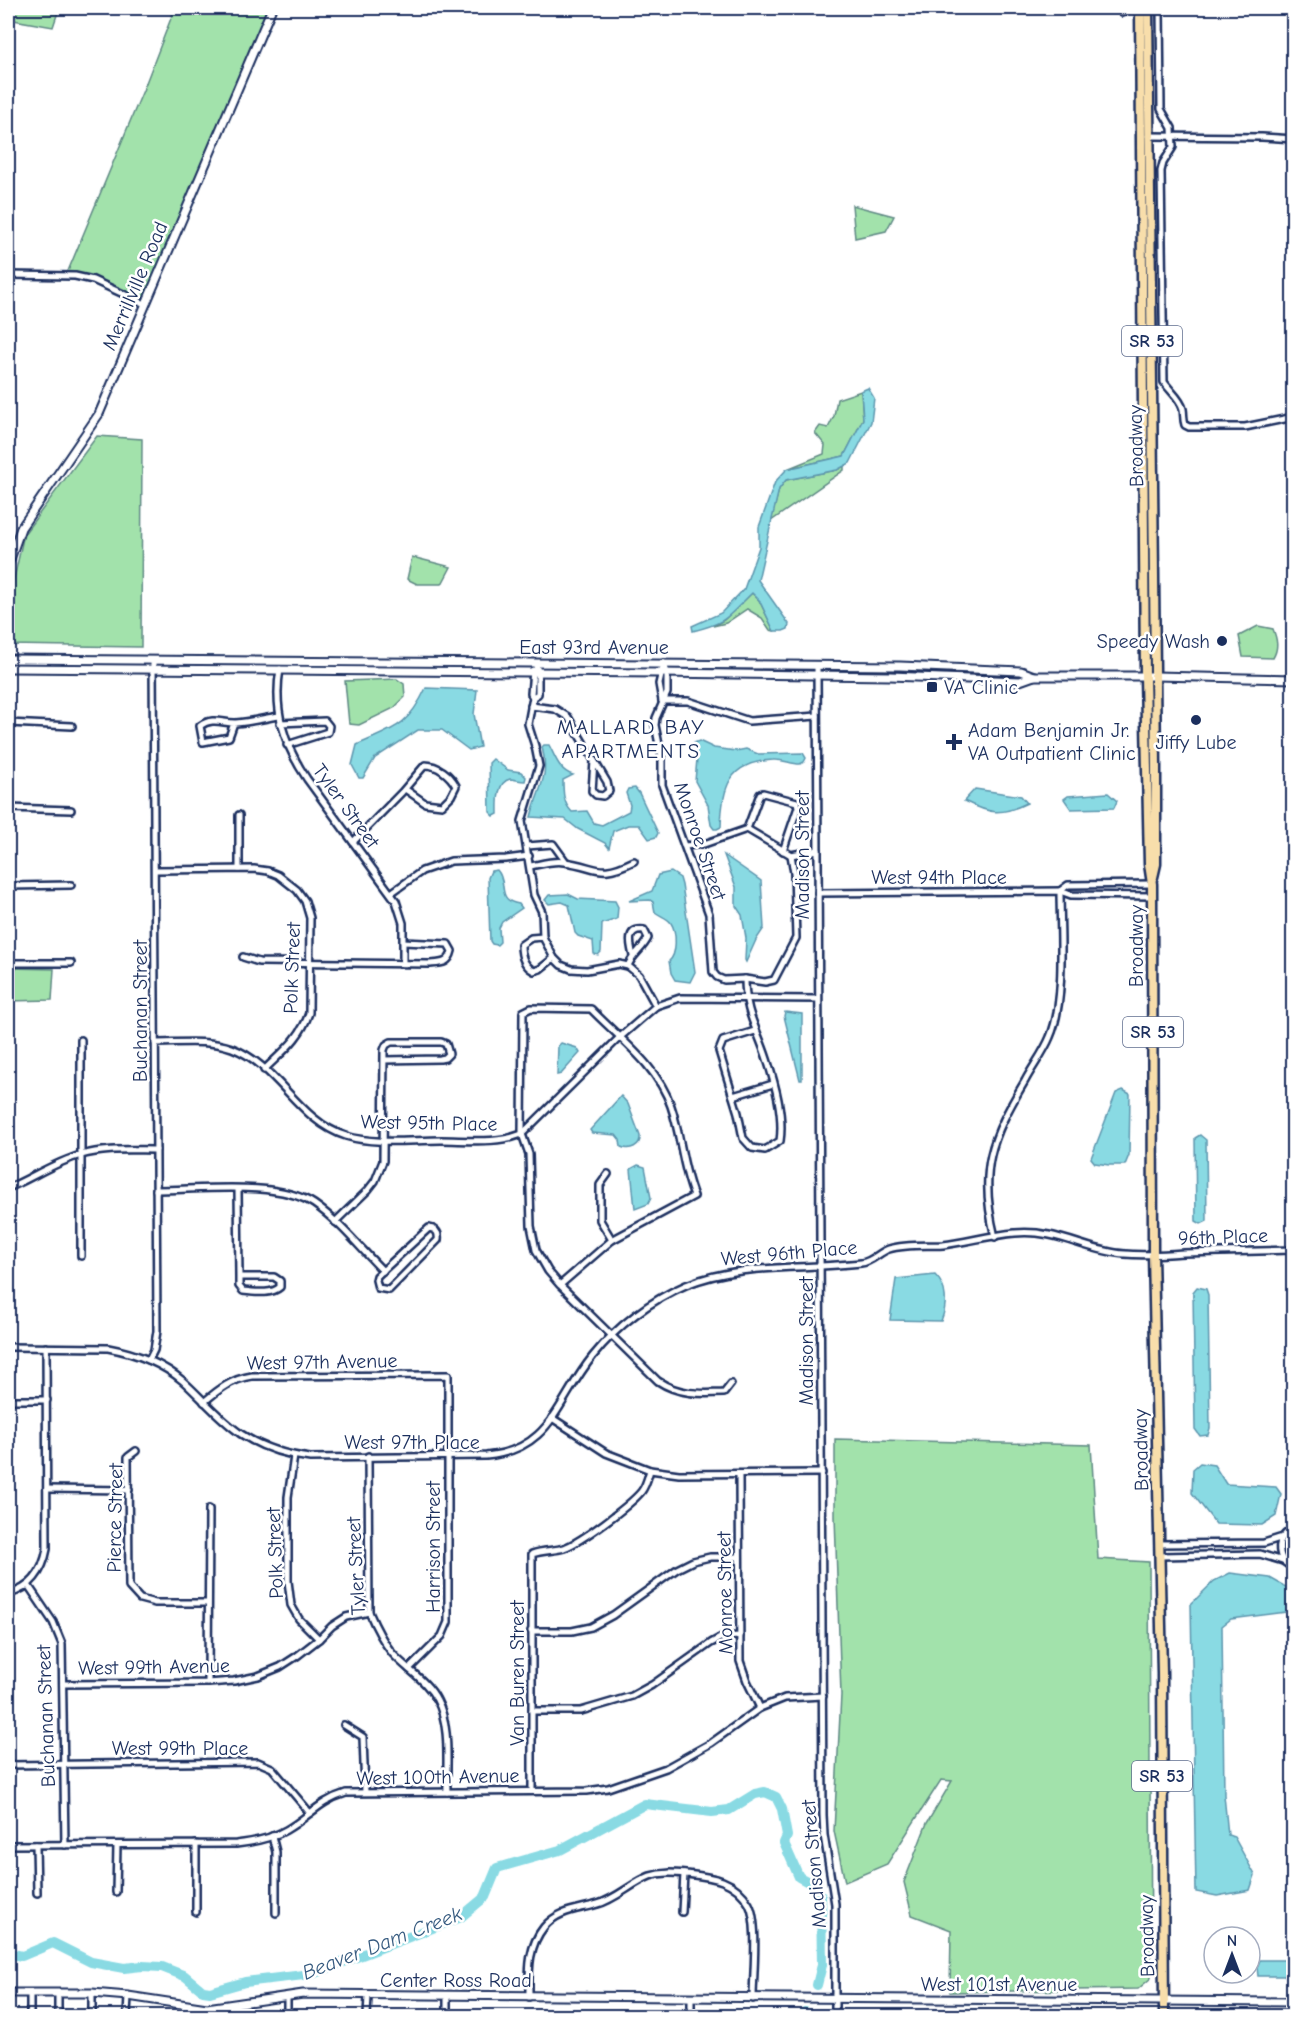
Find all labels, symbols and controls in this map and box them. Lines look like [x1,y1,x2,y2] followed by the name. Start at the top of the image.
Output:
[98,218,172,354] street label: Merrillville Road
[1122,326,1182,356] road number: SR 53
[1124,405,1148,487] street label: Broadway
[1097,630,1210,653] place label: Speedy Wash
[1215,634,1229,648] marker: Speedy Wash
[519,636,669,659] street label: East 93rd Avenue
[944,676,1019,699] place label: VA Clinic
[925,680,939,694] marker: VA Clinic
[1189,713,1203,727] marker: Jiffy Lube
[557,715,705,763] district label: MALLARD BAY APARTMENTS
[968,719,1136,765] place label: Adam Benjamin Jr. VA Outpatient Clinic
[1155,731,1237,754] place label: Jiffy Lube
[945,733,963,751] marker: Adam Benjamin Jr. VA Outpatient Clinic
[308,759,385,854] street label: Tyler Street
[669,779,731,904] street label: Monroe Street
[791,789,814,919] street label: Madison Street
[871,866,1007,889] street label: West 94th Place
[1125,905,1148,987] street label: Broadway
[279,920,305,1014] street label: Polk Street
[129,938,152,1082] street label: Buchanan Street
[1123,1017,1183,1047] road number: SR 53
[360,1110,498,1136] street label: West 95th Place
[1178,1224,1268,1250] street label: 96th Place
[720,1236,858,1270] street label: West 96th Place
[795,1275,818,1405] street label: Madison Street
[246,1349,398,1375] street label: West 97th Avenue
[1129,1409,1153,1491] street label: Broadway
[344,1431,480,1454] street label: West 97th Place
[103,1462,127,1573] street label: Pierce Street
[422,1480,445,1613] street label: Harrison Street
[262,1505,288,1599] street label: Polk Street
[342,1515,370,1616] street label: Tyler Street
[712,1530,738,1655] street label: Monroe Street
[506,1599,529,1746] street label: Van Buren Street
[32,1643,60,1788] street label: Buchanan Street
[78,1654,230,1680] street label: West 99th Avenue
[112,1737,248,1760] street label: West 99th Place
[1132,1761,1192,1791] road number: SR 53
[356,1764,520,1790] street label: West 100th Avenue
[797,1798,831,1929] street label: Madison Street
[1135,1895,1159,1977] street label: Broadway
[299,1901,466,1985] water label: Beaver Dam Creek
[1202,1925,1262,1985] north arrow
[1227,1932,1237,1950] text: N
[380,1969,532,1992] street label: Center Ross Road
[921,1973,1077,1996] street label: West 101st Avenue

